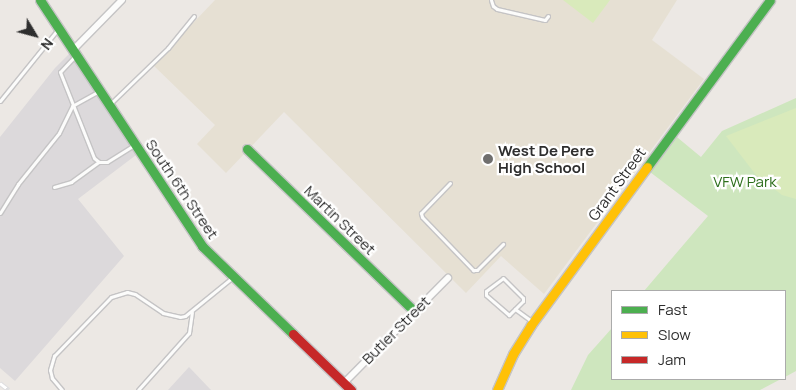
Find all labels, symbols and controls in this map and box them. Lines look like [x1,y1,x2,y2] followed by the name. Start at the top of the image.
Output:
[10,10,60,60] north arrow
[37,35,58,54] text: N
[142,136,222,242] street label: South 6th Street
[498,141,594,176] place label: West De Pere High School
[584,144,650,224] street label: Grant Street
[482,153,494,165] marker: West De Pere High School
[713,173,777,191] park label: VFW Park
[301,182,379,258] street label: Martin Street
[611,290,786,380] legend
[358,292,434,368] street label: Butler Street
[658,299,687,320] text: Fast
[658,324,691,345] text: Slow
[658,349,686,370] text: Jam

